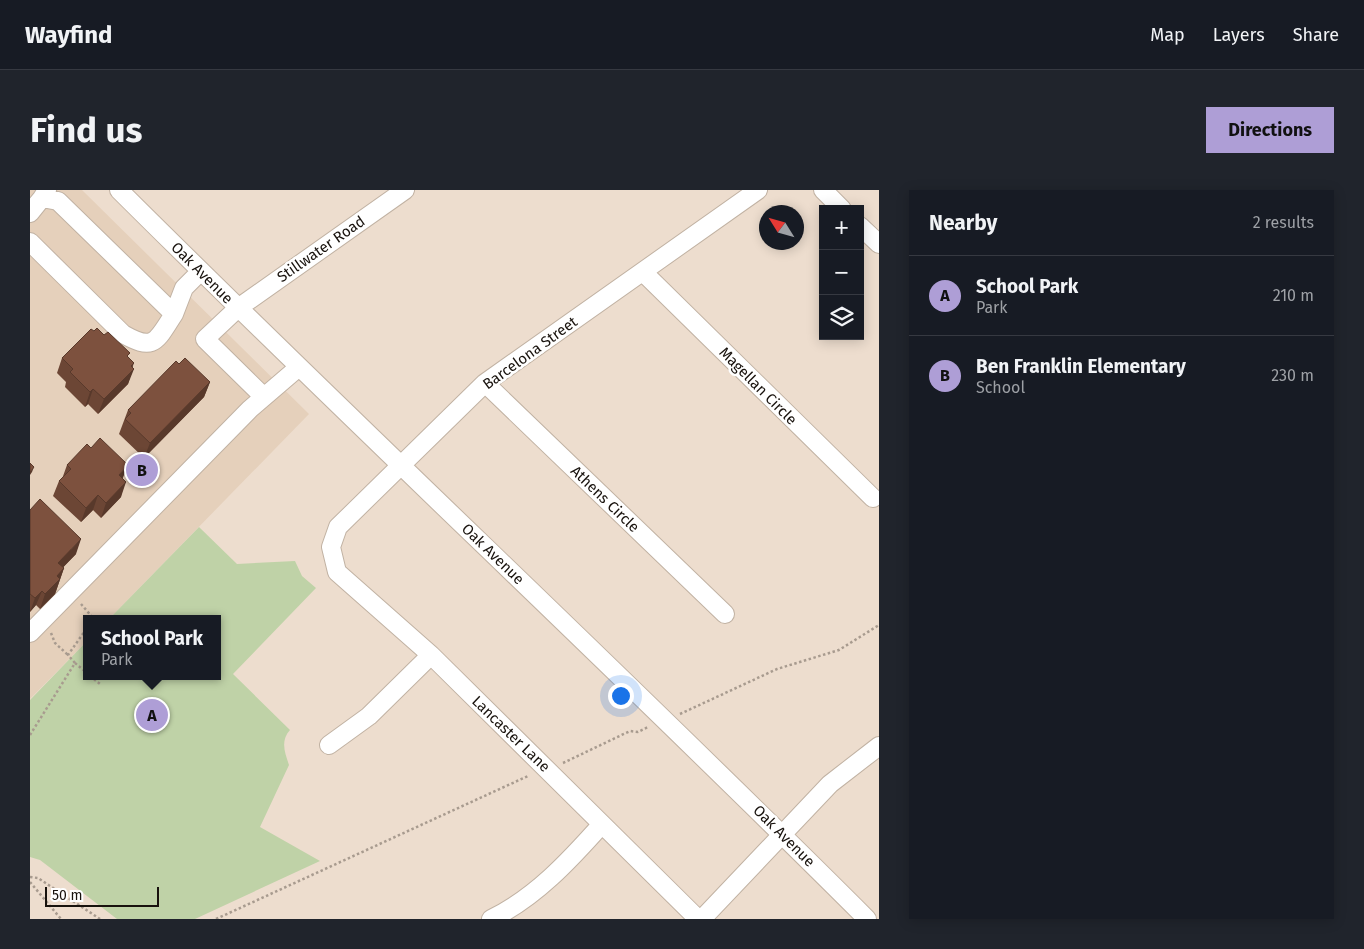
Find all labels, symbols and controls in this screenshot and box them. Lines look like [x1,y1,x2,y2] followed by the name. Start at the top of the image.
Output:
[25,21,112,49] text: Wayfind
[1150,24,1185,46] text: Map
[1213,24,1265,46] text: Layers
[1293,24,1339,46] text: Share
[1206,107,1334,153] button: Directions
[30,109,142,151] text: Find us
[759,205,804,250] north arrow
[819,205,864,340] map controls
[819,205,864,250] button: +
[929,210,997,236] text: Nearby
[274,212,368,286] street label: Stillwater Road
[1253,213,1314,232] text: 2 results
[167,238,237,308] street label: Oak Avenue
[819,250,864,295] button: −
[976,275,1078,298] text: School Park
[940,286,950,305] text: A
[1273,286,1314,305] text: 210 m
[819,295,864,340] button: layers
[976,298,1008,317] text: Park
[479,312,581,393] street label: Barcelona Street
[715,343,801,429] street label: Magellan Circle
[976,355,1186,378] text: Ben Franklin Elementary
[940,366,950,385] text: B
[1271,366,1314,385] text: 230 m
[976,378,1025,397] text: School
[126,451,158,489] pin: B
[567,462,643,536] street label: Athens Circle
[458,520,528,588] street label: Oak Avenue
[83,615,221,680] popup
[101,627,203,650] text: School Park
[101,650,132,669] text: Park
[608,683,634,709] your location
[468,692,554,776] street label: Lancaster Lane
[136,696,168,734] pin: A
[749,801,819,871] street label: Oak Avenue
[45,884,159,907] scale bar
[52,887,83,904] text: 50 m

